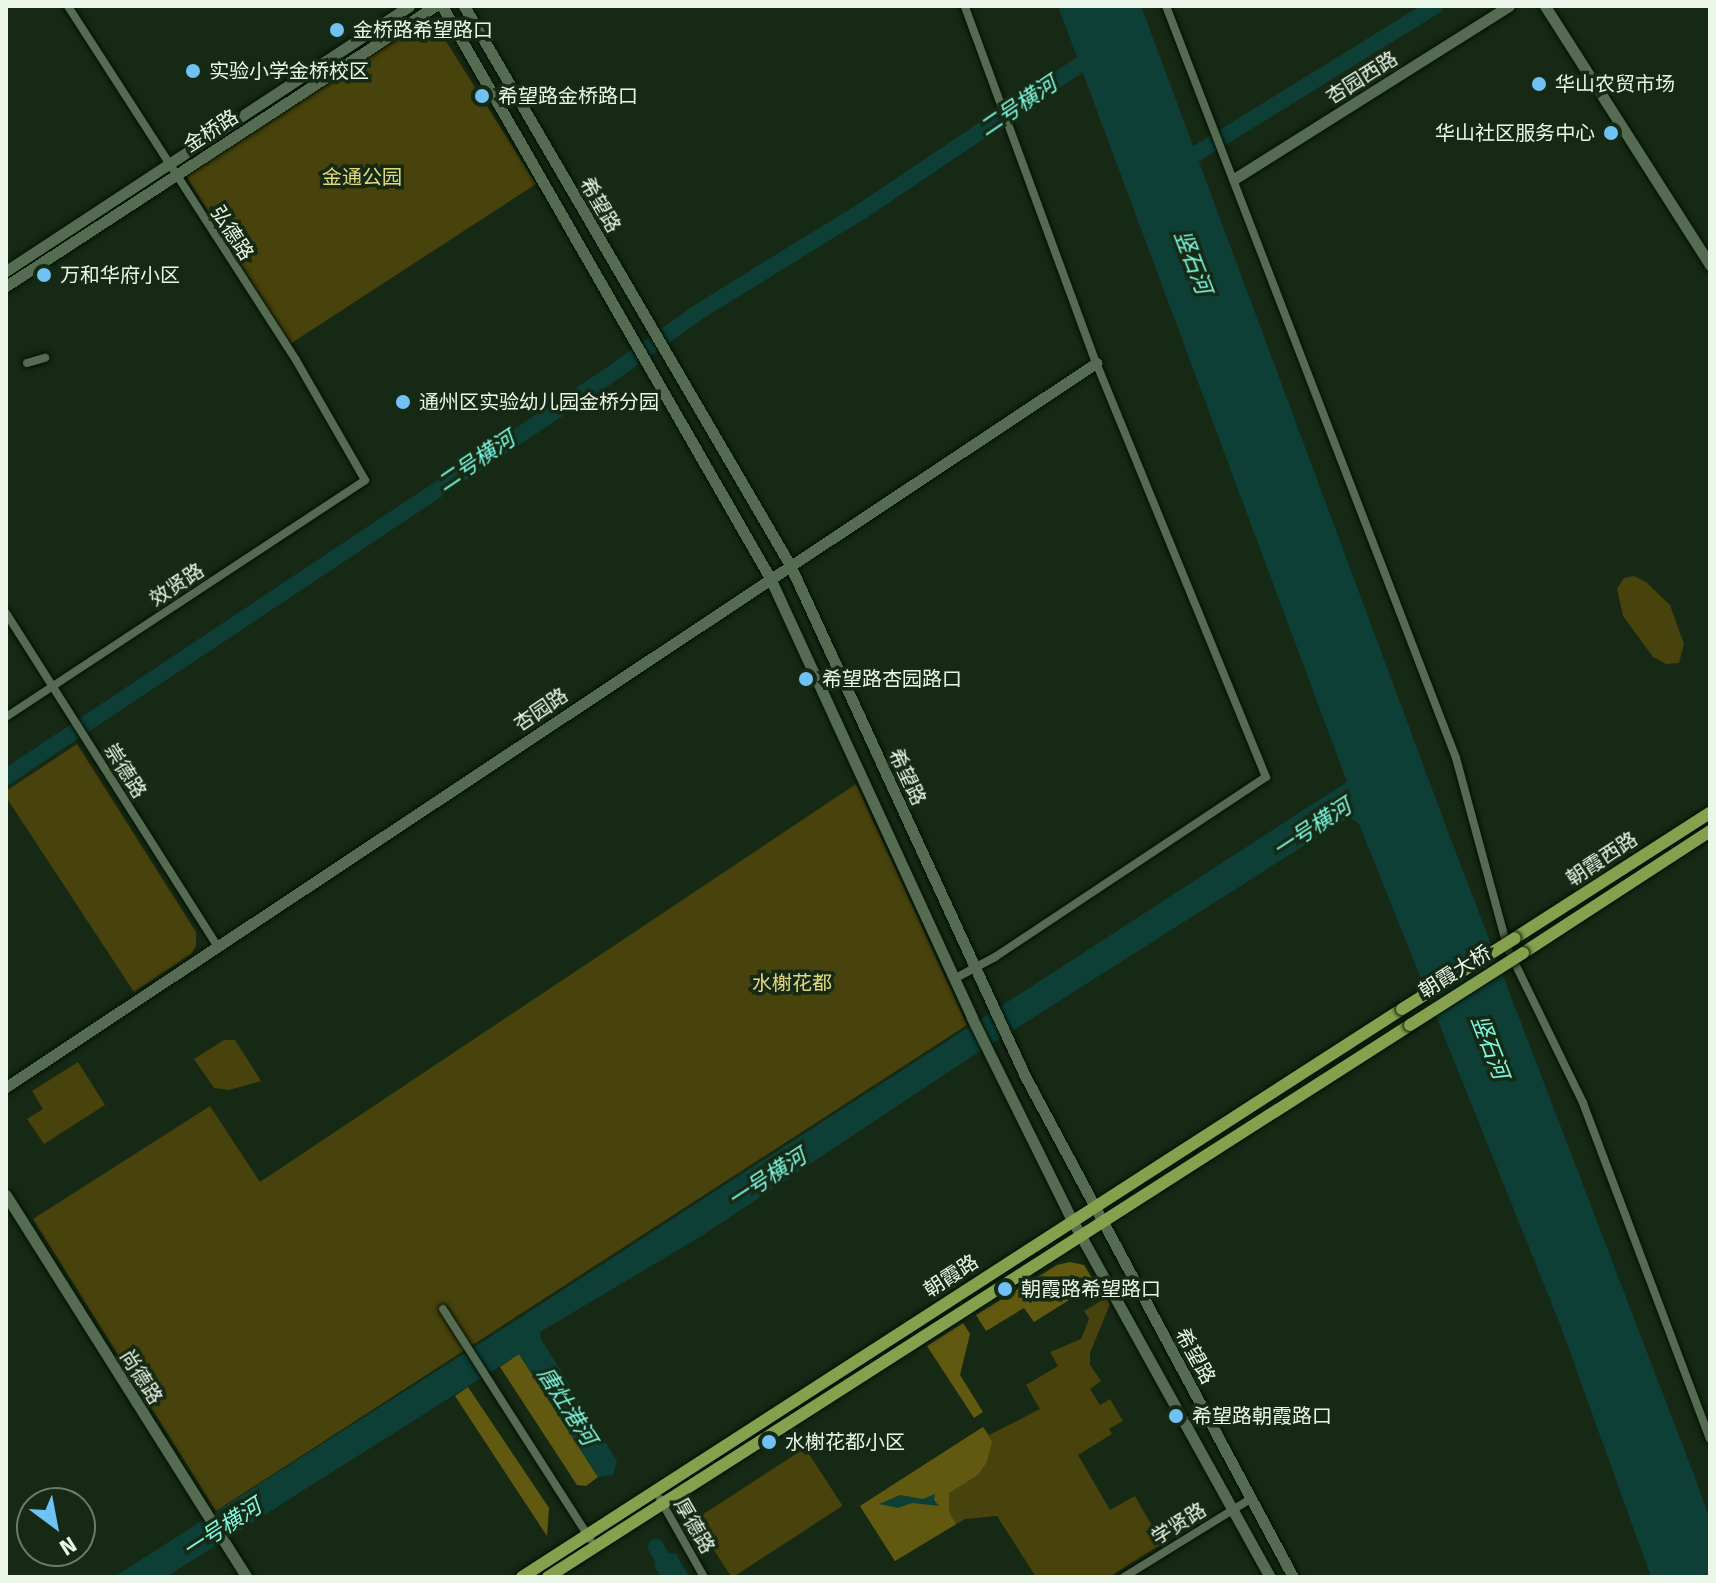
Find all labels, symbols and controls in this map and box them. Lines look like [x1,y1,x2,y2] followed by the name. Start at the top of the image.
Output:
[353,18,493,42] place label: 金桥路希望路口
[328,21,346,39] marker: 金桥路希望路口
[1322,47,1402,109] street label: 杏园西路
[209,59,369,83] place label: 实验小学金桥校区
[184,62,202,80] marker: 实验小学金桥校区
[974,70,1062,142] water label: 二号横河
[1555,72,1675,96] place label: 华山农贸市场
[1530,75,1548,93] marker: 华山农贸市场
[498,84,638,108] place label: 希望路金桥路口
[473,87,491,105] marker: 希望路金桥路口
[179,105,243,157] street label: 金桥路
[1435,121,1595,145] place label: 华山社区服务中心
[1602,124,1620,142] marker: 华山社区服务中心
[322,165,402,189] park label: 金通公园
[575,173,625,237] street label: 希望路
[206,201,258,265] street label: 弘德路
[1169,226,1217,298] water label: 竖石河
[60,263,180,287] place label: 万和华府小区
[35,266,53,284] marker: 万和华府小区
[419,390,659,414] place label: 通州区实验幼儿园金桥分园
[394,393,412,411] marker: 通州区实验幼儿园金桥分园
[432,425,520,497] water label: 二号横河
[145,559,209,611] street label: 效贤路
[822,667,962,691] place label: 希望路杏园路口
[797,670,815,688] marker: 希望路杏园路口
[509,683,573,737] street label: 杏园路
[99,739,151,803] street label: 崇德路
[883,745,931,809] street label: 希望路
[1268,793,1356,863] water label: 一号横河
[1562,827,1642,891] street label: 朝霞西路
[1415,941,1495,1003] street label: 朝霞大桥
[752,971,832,995] park label: 水榭花都
[1466,1011,1514,1083] water label: 竖石河
[723,1143,811,1213] water label: 一号横河
[919,1250,983,1302] street label: 朝霞路
[1021,1277,1161,1301] place label: 朝霞路希望路口
[996,1280,1014,1298] marker: 朝霞路希望路口
[1170,1324,1220,1388] street label: 希望路
[115,1345,167,1409] street label: 尚德路
[532,1362,602,1450] water label: 唐灶港河
[1192,1404,1332,1428] place label: 希望路朝霞路口
[1167,1407,1185,1425] marker: 希望路朝霞路口
[785,1430,905,1454] place label: 水榭花都小区
[760,1433,778,1451] marker: 水榭花都小区
[16,1487,96,1567] north arrow
[178,1493,266,1563] water label: 一号横河
[669,1494,719,1558] street label: 厚德路
[1147,1498,1211,1550] street label: 学贤路
[55,1531,81,1561] text: N

